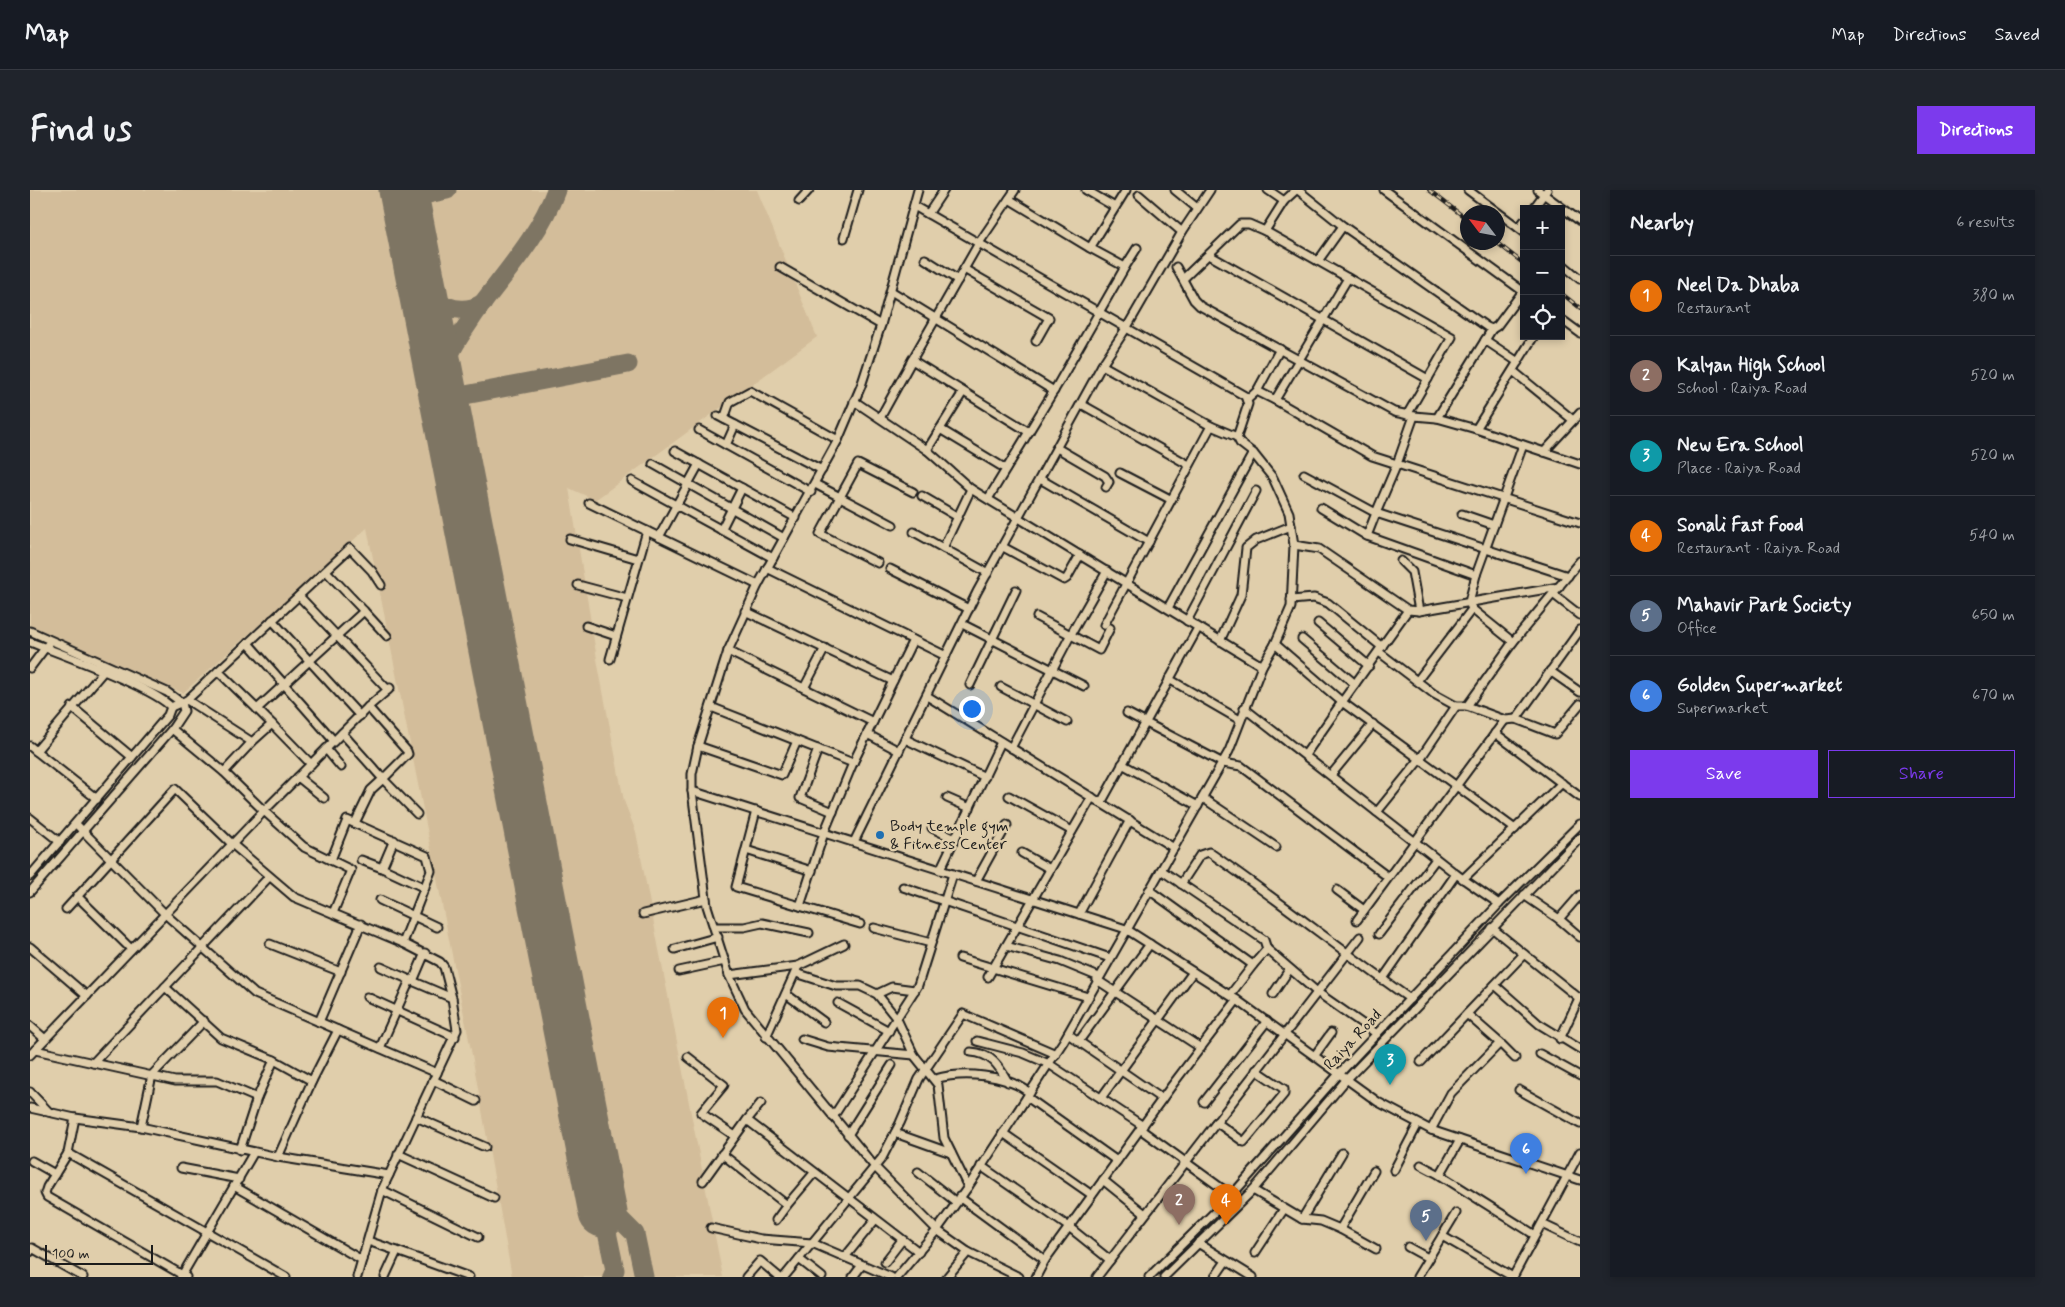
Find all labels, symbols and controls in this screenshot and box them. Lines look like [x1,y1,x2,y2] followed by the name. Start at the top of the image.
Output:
[25,19,69,50] text: Map
[1832,23,1865,47] text: Map
[1893,23,1967,47] text: Directions
[1995,23,2040,47] text: Saved
[1917,106,2035,154] button: Directions
[30,107,132,153] text: Find us
[1460,205,1505,250] north arrow
[1520,205,1565,340] map controls
[1520,205,1565,250] button: +
[1630,209,1694,237] text: Nearby
[1956,212,2015,233] text: 6 results
[1520,250,1565,295] button: −
[1677,273,1800,298] text: Neel Da Dhaba
[1642,285,1650,306] text: 1
[1972,285,2015,306] text: 380 m
[1520,295,1565,340] button: locate
[1677,298,1751,319] text: Restaurant
[1677,353,1826,378] text: Kalyan High School
[1642,365,1650,386] text: 2
[1970,365,2015,386] text: 520 m
[1677,378,1807,399] text: School · Raiya Road
[1677,433,1804,458] text: New Era School
[1642,445,1650,466] text: 3
[1970,445,2015,466] text: 520 m
[1677,458,1801,479] text: Place · Raiya Road
[1677,513,1804,538] text: Sonali Fast Food
[1641,525,1651,546] text: 4
[1969,525,2015,546] text: 540 m
[1677,538,1840,559] text: Restaurant · Raiya Road
[1677,593,1852,618] text: Mahavir Park Society
[1641,605,1651,626] text: 5
[1972,605,2015,626] text: 650 m
[1677,618,1717,639] text: Office
[1677,673,1842,698] text: Golden Supermarket
[1642,685,1650,706] text: 6
[1972,685,2015,706] text: 670 m
[959,696,985,722] your location
[1677,698,1768,719] text: Supermarket
[1630,750,1818,798] button: Save
[1828,750,2015,798] button: Share
[890,816,1009,855] place label: Body temple gym & Fitness Center
[874,829,886,841] marker: Body temple gym & Fitness Center
[707,997,739,1038] pin: 1
[1319,1005,1387,1075] street label: Raiya Road
[1374,1044,1406,1085] pin: 3
[1510,1133,1542,1174] pin: 6
[1163,1184,1195,1225] pin: 2
[1210,1184,1242,1225] pin: 4
[1410,1200,1442,1241] pin: 5
[45,1242,152,1265] scale bar
[52,1245,90,1263] text: 100 m

